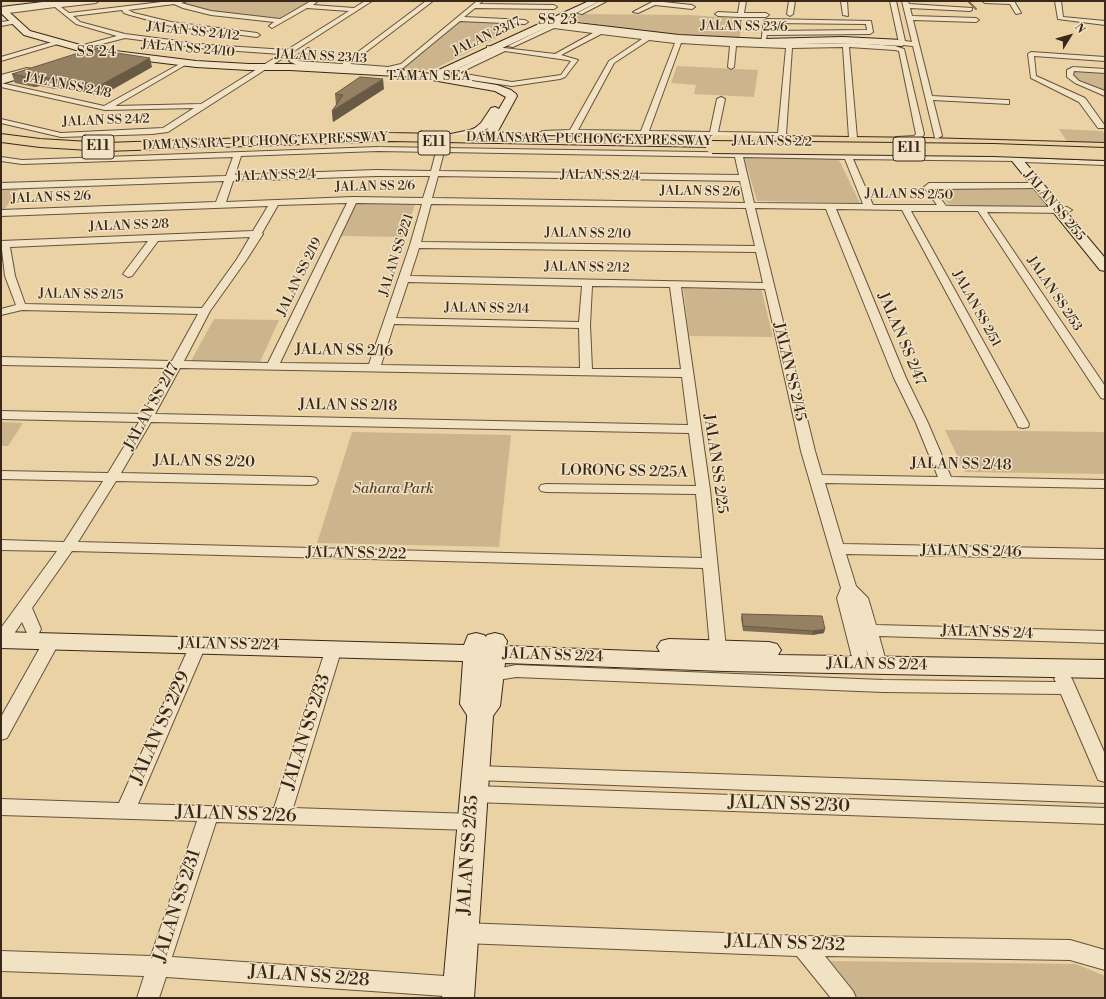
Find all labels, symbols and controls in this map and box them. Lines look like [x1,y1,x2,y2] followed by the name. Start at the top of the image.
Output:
[538,13,578,29] district label: SS 23
[450,14,524,60] street label: JALAN 23/17
[1050,16,1090,56] north arrow
[700,18,788,36] street label: JALAN SS 23/6
[146,19,240,45] street label: JALAN SS 24/12
[1071,21,1088,36] text: N
[140,37,236,61] street label: JALAN SS 24/10
[77,45,117,61] district label: SS 24
[274,47,368,67] street label: JALAN SS 23/13
[387,69,471,85] district label: TAMAN SEA
[23,70,113,102] street label: JALAN SS 24/8
[62,112,150,130] street label: JALAN SS 24/2
[142,130,388,154] street label: DAMANSARA–PUCHONG EXPRESSWAY
[466,130,712,150] street label: DAMANSARA–PUCHONG EXPRESSWAY
[418,131,450,155] road number: E11
[732,134,812,150] street label: JALAN SS 2/2
[82,135,114,159] road number: E11
[893,137,925,161] road number: E11
[236,167,316,185] street label: JALAN SS 2/4
[560,168,640,184] street label: JALAN SS 2/4
[1020,168,1088,244] street label: JALAN SS 2/55
[335,179,415,195] street label: JALAN SS 2/6
[660,184,740,200] street label: JALAN SS 2/6
[865,186,953,204] street label: JALAN SS 2/50
[11,189,91,207] street label: JALAN SS 2/6
[376,212,418,298] street label: JALAN SS 2/21
[89,217,169,235] street label: JALAN SS 2/8
[545,225,631,243] street label: JALAN SS 2/10
[274,235,326,319] street label: JALAN SS 2/19
[1023,254,1085,334] street label: JALAN SS 2/53
[544,259,630,277] street label: JALAN SS 2/12
[949,268,1003,350] street label: JALAN SS 2/51
[38,286,124,304] street label: JALAN SS 2/15
[873,290,929,388] street label: JALAN SS 2/47
[444,300,530,318] street label: JALAN SS 2/14
[769,321,809,423] street label: JALAN SS 2/45
[295,341,393,361] street label: JALAN SS 2/16
[121,360,183,454] street label: JALAN SS 2/17
[298,396,398,416] street label: JALAN SS 2/18
[699,413,731,515] street label: JALAN SS 2/25
[153,452,255,472] street label: JALAN SS 2/20
[910,455,1012,475] street label: JALAN SS 2/48
[560,462,688,482] street label: LORONG SS 2/25A
[352,480,434,498] park label: Sahara Park
[920,542,1022,562] street label: JALAN SS 2/46
[306,544,406,564] street label: JALAN SS 2/22
[941,622,1033,644] street label: JALAN SS 2/4
[178,635,280,655] street label: JALAN SS 2/24
[502,645,604,667] street label: JALAN SS 2/24
[826,655,928,675] street label: JALAN SS 2/24
[126,668,196,788] street label: JALAN SS 2/29
[278,672,336,792] street label: JALAN SS 2/33
[728,792,850,818] street label: JALAN SS 2/30
[454,794,484,916] street label: JALAN SS 2/35
[175,802,297,828] street label: JALAN SS 2/26
[150,847,206,965] street label: JALAN SS 2/31
[724,931,846,957] street label: JALAN SS 2/32
[248,962,370,992] street label: JALAN SS 2/28

